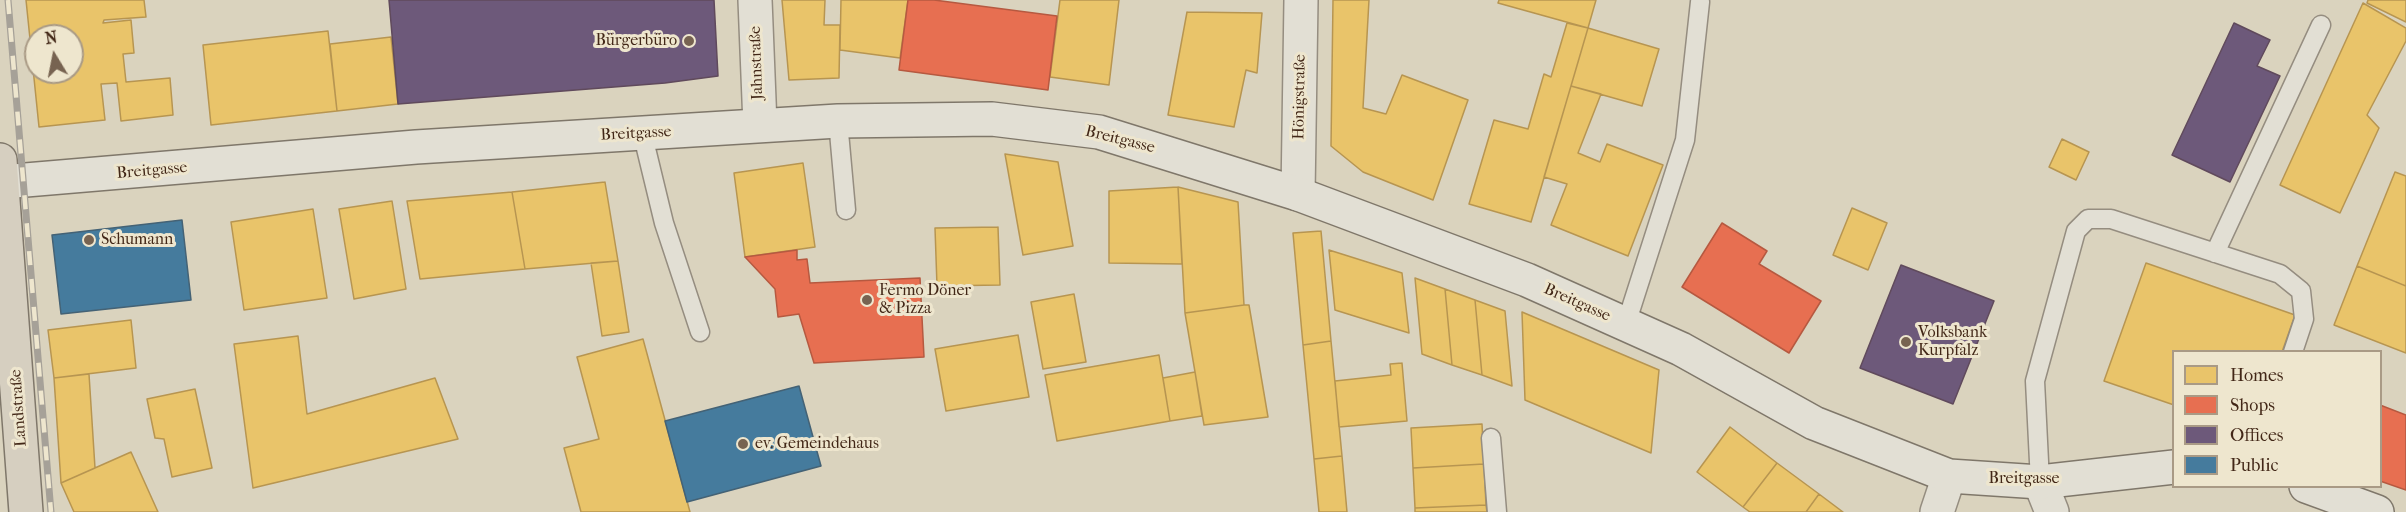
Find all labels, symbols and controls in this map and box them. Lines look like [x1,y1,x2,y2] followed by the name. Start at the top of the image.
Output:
[24,24,84,84] north arrow
[746,26,768,100] street label: Jahnstraße
[43,27,59,48] text: N
[595,31,677,51] place label: Bürgerbüro
[682,34,696,48] marker: Bürgerbüro
[1290,54,1310,140] street label: Hönigstraße
[1083,122,1157,158] street label: Breitgasse
[600,123,672,145] street label: Breitgasse
[116,158,188,184] street label: Breitgasse
[101,230,173,250] place label: Schumann
[82,233,96,247] marker: Schumann
[1541,280,1613,326] street label: Breitgasse
[879,281,971,319] place label: Fermo Döner & Pizza
[860,293,874,307] marker: Fermo Döner & Pizza
[1918,323,1987,361] place label: Volksbank Kurpfalz
[1899,335,1913,349] marker: Volksbank Kurpfalz
[2172,350,2382,488] legend
[2230,365,2284,386] text: Homes
[7,369,31,447] street label: Landstraße
[2230,395,2275,416] text: Shops
[2230,425,2283,446] text: Offices
[755,434,879,454] place label: ev. Gemeindehaus
[736,437,750,451] marker: ev. Gemeindehaus
[2230,455,2278,476] text: Public
[1988,469,2060,489] street label: Breitgasse

